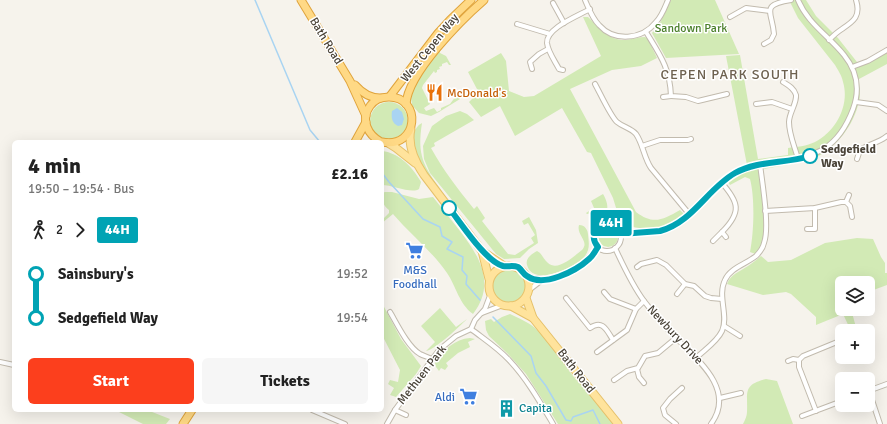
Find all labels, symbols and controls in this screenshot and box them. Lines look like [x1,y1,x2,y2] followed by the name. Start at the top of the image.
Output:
[398,10,462,85] street label: West Cepen Way
[306,15,346,67] street label: Bath Road
[655,21,727,36] park label: Sandown Park
[661,66,799,83] district label: CEPEN PARK SOUTH
[424,83,444,103] restaurant icon: McDonald's
[447,86,507,101] place label: McDonald's
[821,142,876,171] place label: Sedgefield Way
[802,148,818,164] marker: Sedgefield Way
[28,152,81,179] text: 4 min
[331,165,368,183] text: £2.16
[28,181,134,197] text: 19:50 – 19:54 · Bus
[441,200,457,216] unlabelled marker
[588,210,634,236] line badge: 44H
[599,214,623,231] text: 44H
[28,219,50,241] icon: walk
[69,219,91,241] icon: forward
[105,221,130,238] text: 44H
[56,222,63,238] text: 2
[405,241,425,261] supermarket icon: M&S Foodhall
[393,263,438,292] place label: M&S Foodhall
[58,265,134,283] text: Sainsbury's
[336,266,368,282] text: 19:52
[835,276,875,412] map controls
[835,276,875,316] button: layers
[644,302,706,368] street label: Newbury Drive
[58,309,158,327] text: Sedgefield Way
[336,310,368,326] text: 19:54
[835,324,875,364] button: +
[394,342,450,408] street label: Methuen Park
[554,346,598,396] street label: Bath Road
[28,358,194,404] button: Start
[202,358,368,404] button: Tickets
[835,372,875,412] button: −
[458,387,478,407] supermarket icon: Aldi
[435,390,455,405] place label: Aldi
[496,398,516,418] building icon: Capita
[519,401,552,416] place label: Capita

